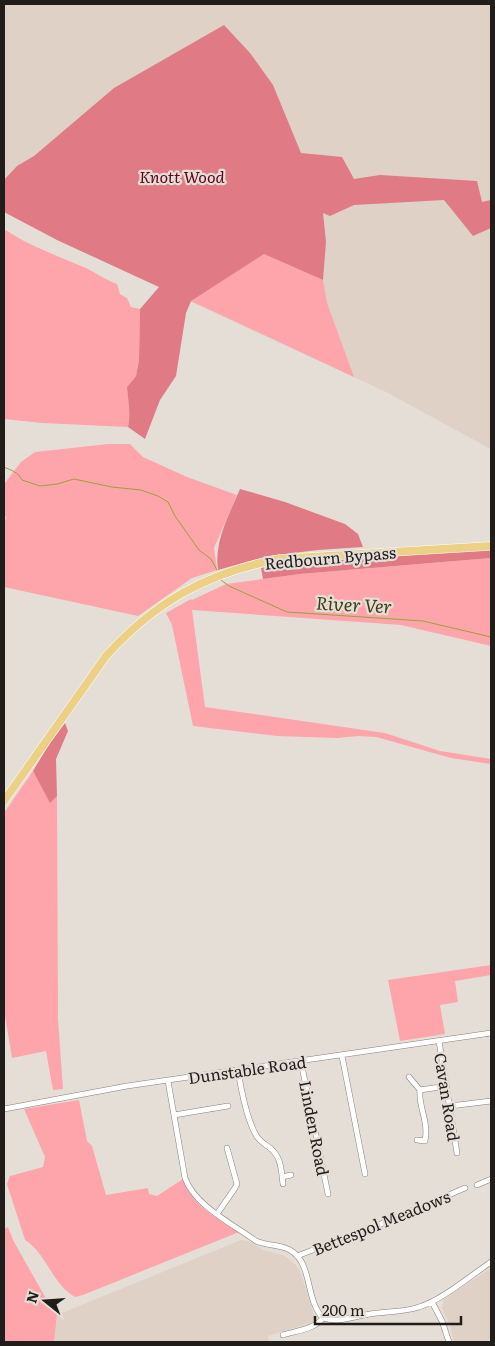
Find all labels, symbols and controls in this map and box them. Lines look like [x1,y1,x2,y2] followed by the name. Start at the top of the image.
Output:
[139,164,226,188] park label: Knott Wood
[263,539,397,575] street label: Redbourn Bypass
[315,589,393,619] water label: River Ver
[186,1049,308,1089] street label: Dunstable Road
[429,1051,467,1143] street label: Cavan Road
[294,1078,336,1178] street label: Linden Road
[309,1183,453,1261] street label: Bettespol Meadows
[20,1276,70,1326] north arrow
[20,1288,43,1305] text: N
[315,1294,461,1326] scale bar
[322,1298,365,1321] text: 200 m

